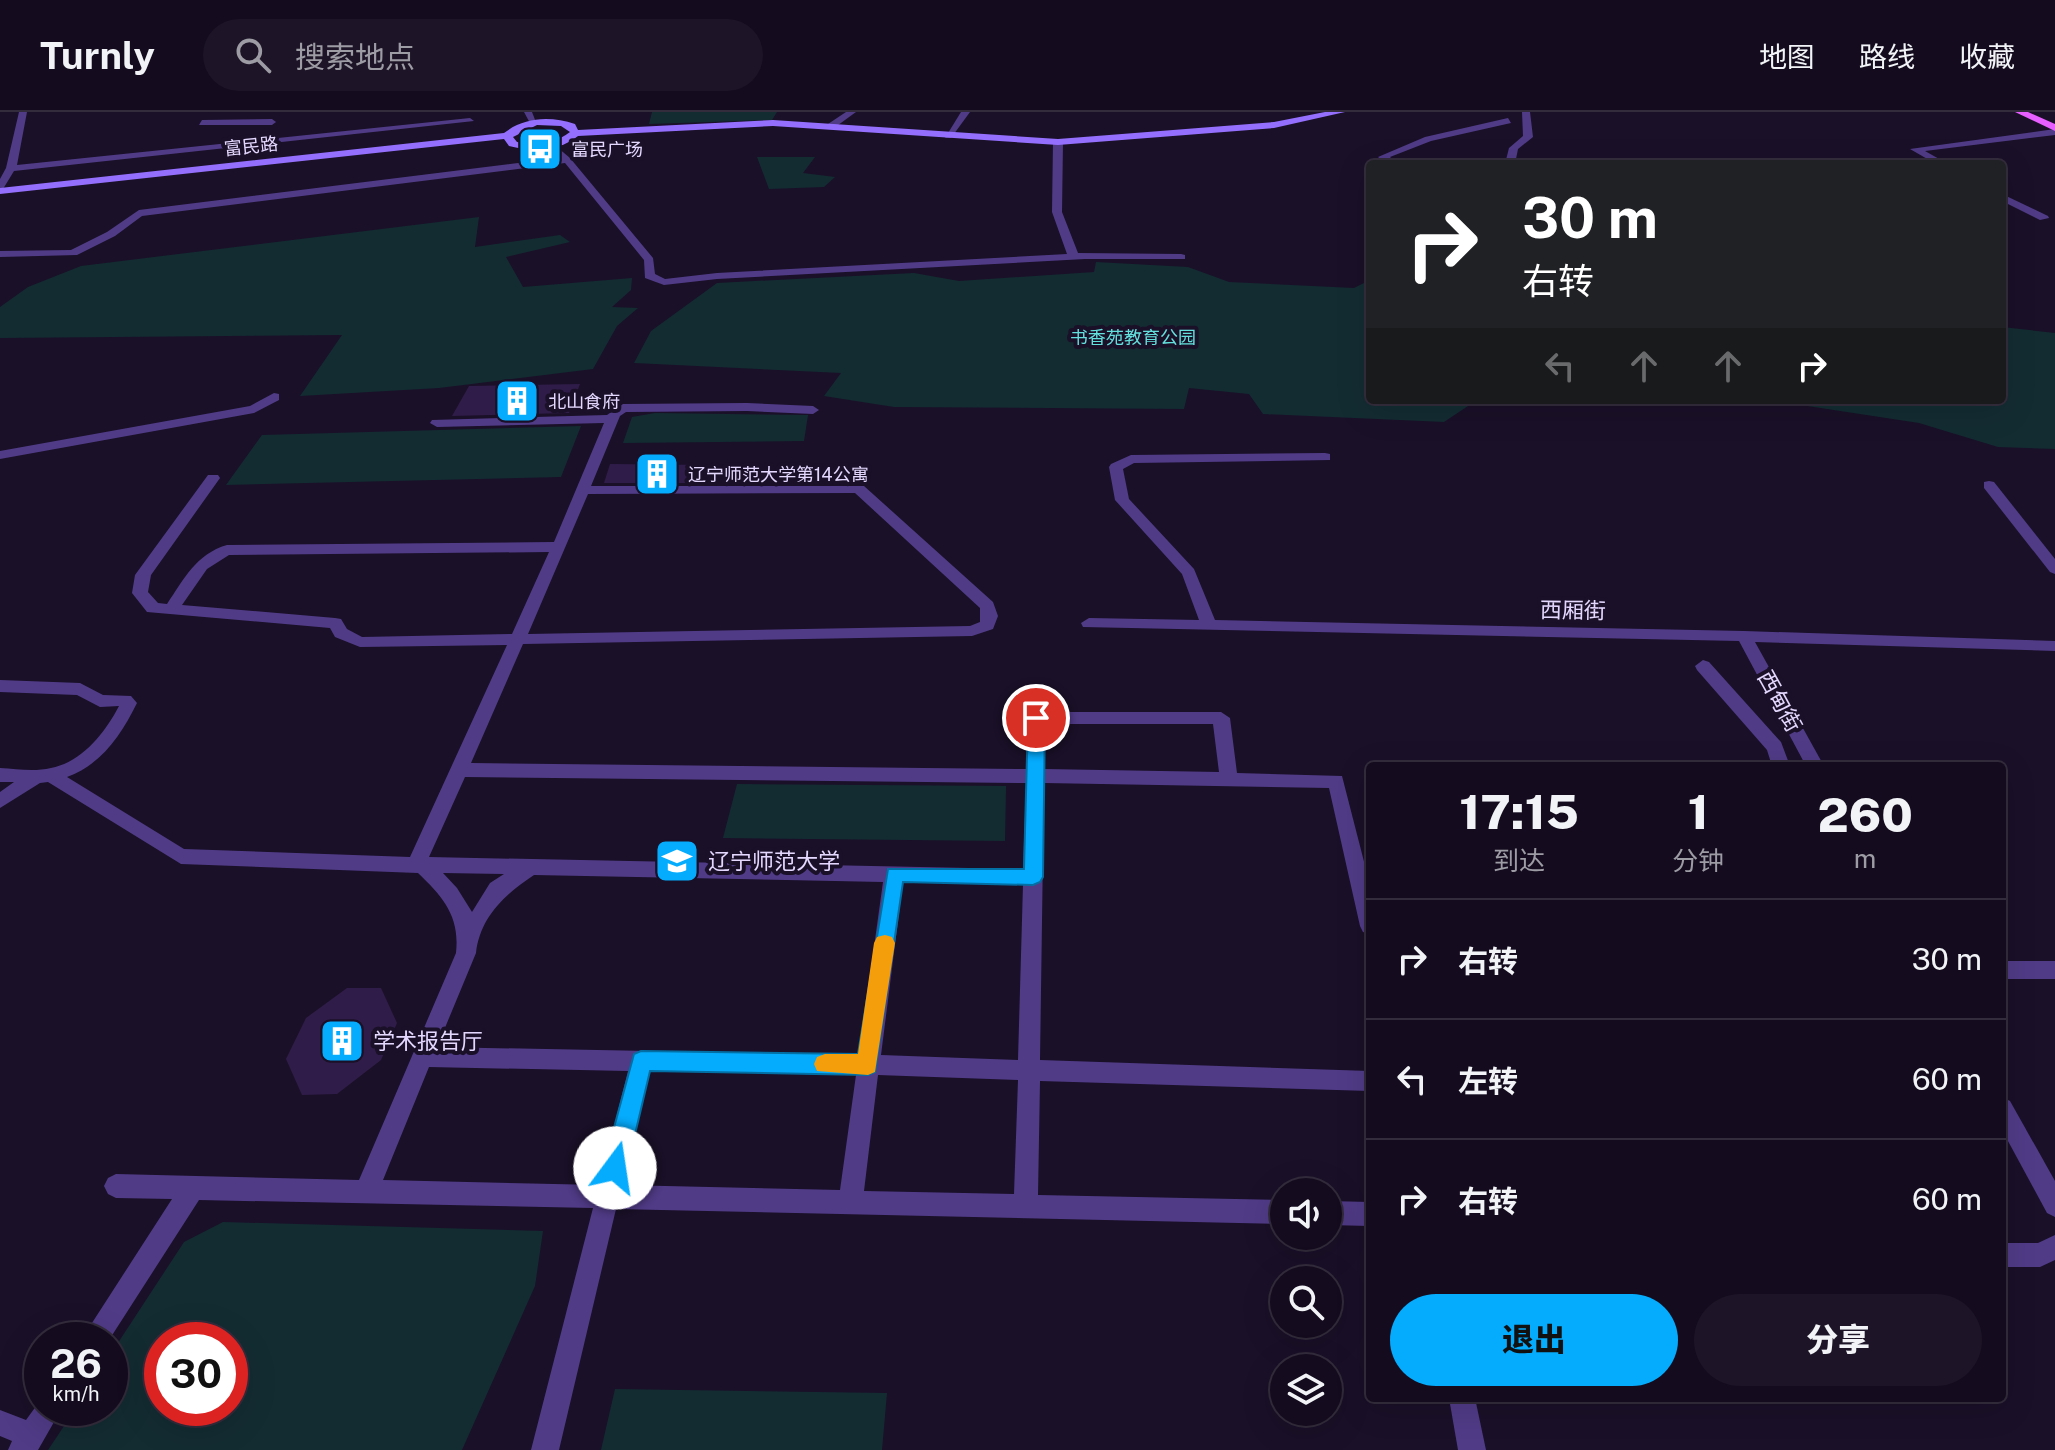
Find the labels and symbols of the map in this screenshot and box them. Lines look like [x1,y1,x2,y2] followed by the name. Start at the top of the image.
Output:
[516,125,564,173] bus stop icon: 富民广场
[223,133,279,159] street label: 富民路
[571,139,643,160] place label: 富民广场
[1070,327,1196,348] park label: 书香苑教育公园
[493,377,541,425] building icon: 北山食府
[548,391,620,412] place label: 北山食府
[633,450,681,498] building icon: 辽宁师范大学第14公寓
[688,464,869,485] place label: 辽宁师范大学第14公寓
[1540,596,1606,624] street label: 西厢街
[1753,666,1807,736] street label: 西甸街
[1002,684,1070,752] pin
[653,837,701,885] school or university icon: 辽宁师范大学
[708,848,840,874] place label: 辽宁师范大学
[318,1017,366,1065] building icon: 学术报告厅
[373,1028,483,1054] place label: 学术报告厅
[573,1126,657,1210] position arrow
[144,1322,248,1426] speed limit sign: 30

